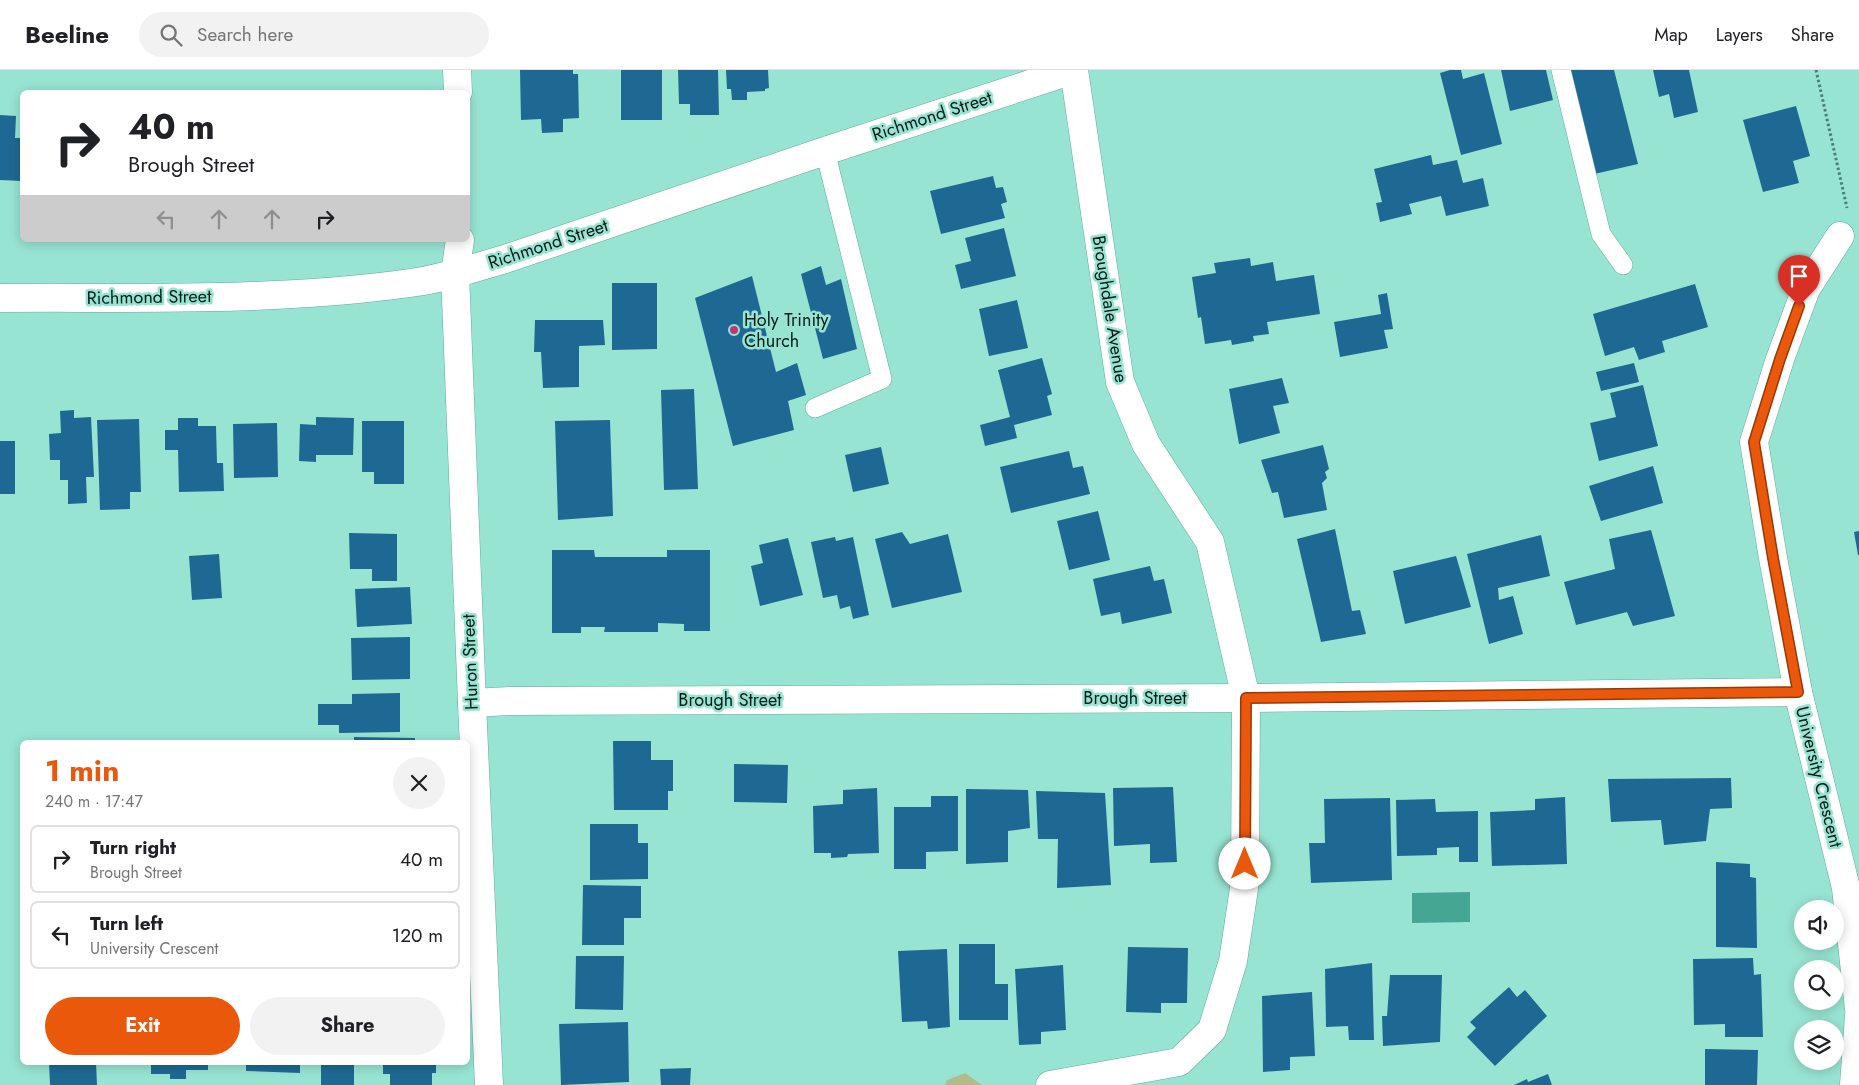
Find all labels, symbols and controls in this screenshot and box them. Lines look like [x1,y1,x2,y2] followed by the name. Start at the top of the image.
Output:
[139,12,489,57] search box
[25,17,109,52] text: Beeline
[157,21,185,49] icon: search
[197,21,293,48] text: Search here
[1654,22,1688,48] text: Map
[1716,22,1763,48] text: Layers
[1791,22,1834,48] text: Share
[869,84,996,148] street label: Richmond Street
[128,102,215,152] text: 40 m
[45,110,110,175] icon: right
[128,148,254,180] text: Brough Street
[152,205,180,233] icon: left
[205,205,233,233] icon: ahead
[258,205,286,233] icon: ahead
[311,205,339,233] icon: right
[485,212,612,276] street label: Richmond Street
[1086,234,1134,384] street label: Broughdale Avenue
[1778,255,1820,306] pin
[1785,262,1813,290] icon: arrive
[86,283,212,311] street label: Richmond Street
[744,307,828,354] place label: Holy Trinity Church
[728,324,740,336] marker: Holy Trinity Church
[455,613,485,710] street label: Huron Street
[1083,685,1187,711] street label: Brough Street
[678,687,782,713] street label: Brough Street
[1789,704,1849,851] street label: University Crescent
[45,749,119,792] text: 1 min
[393,757,445,809] button: close
[45,790,143,813] text: 240 m · 17:47
[90,834,176,861] text: Turn right
[1218,837,1270,889] position arrow
[47,845,75,873] icon: right
[400,846,443,873] text: 40 m
[90,861,182,884] text: Brough Street
[1794,900,1844,1070] map controls
[1794,900,1844,950] button: sound
[90,910,163,937] text: Turn left
[47,921,75,949] icon: left
[392,922,443,949] text: 120 m
[90,937,218,960] text: University Crescent
[1794,960,1844,1010] button: search
[45,997,240,1055] button: Exit
[250,997,445,1055] button: Share
[1794,1020,1844,1070] button: layers

